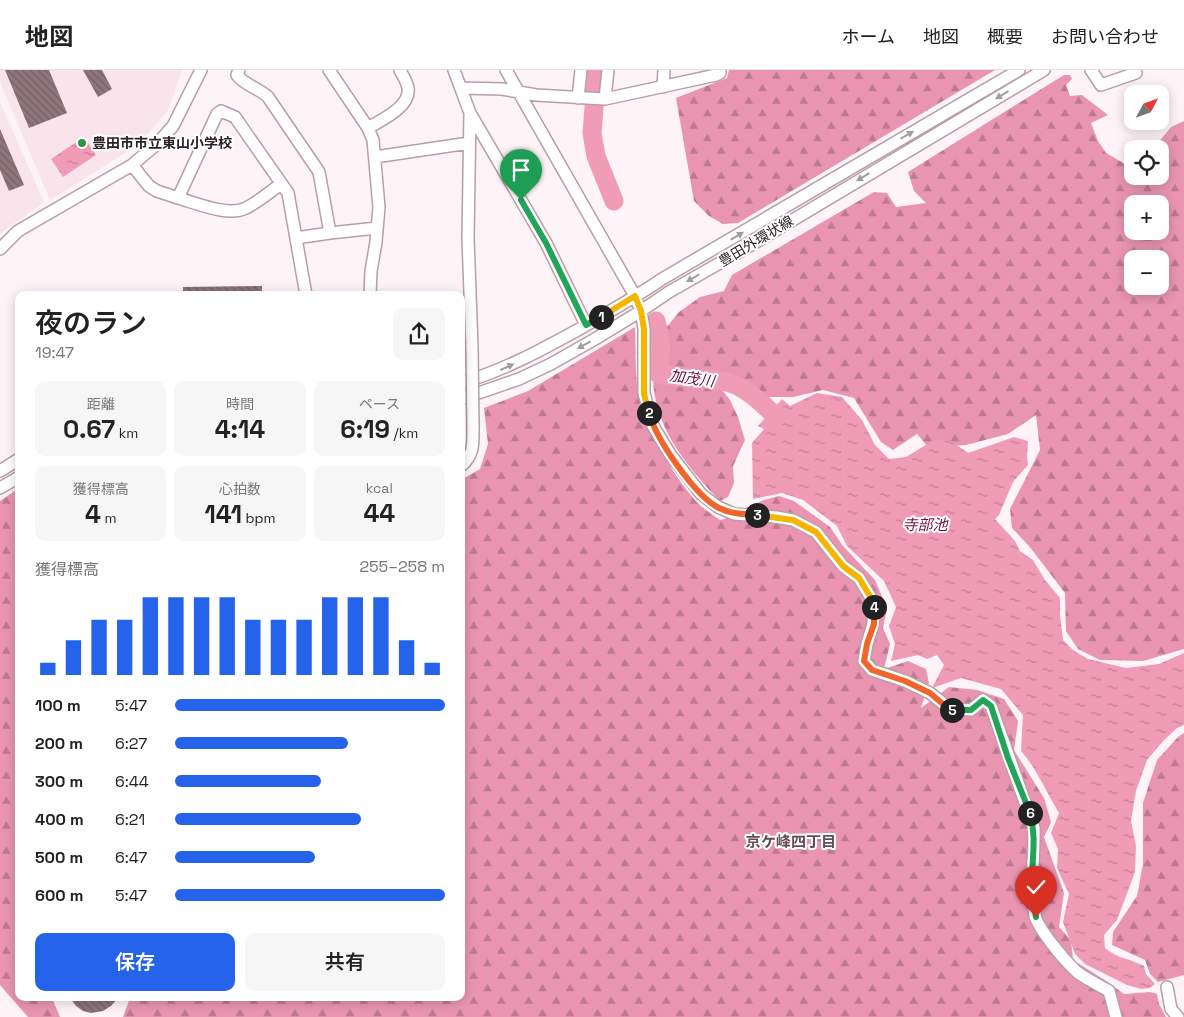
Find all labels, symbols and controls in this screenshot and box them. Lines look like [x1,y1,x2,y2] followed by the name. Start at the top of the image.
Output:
[25,21,73,52] text: 地図
[842,25,895,48] text: ホーム
[923,25,959,48] text: 地図
[987,25,1023,48] text: 概要
[1051,25,1159,48] text: お問い合わせ
[1124,85,1169,130] north arrow
[1124,85,1169,295] map controls
[996,90,1009,99] one-way arrow
[901,131,914,140] one-way arrow
[92,134,232,152] place label: 豊田市市立東山小学校
[76,137,88,149] marker: 豊田市市立東山小学校
[1124,140,1169,185] button: locate
[500,149,542,200] pin
[507,156,535,184] icon: arrive
[856,173,869,182] one-way arrow
[1124,195,1169,240] button: +
[715,212,797,270] street label: 豊田外環状線
[731,231,744,240] one-way arrow
[1124,250,1169,295] button: −
[686,274,699,283] one-way arrow
[588,304,614,330] pin: 1
[35,305,147,341] text: 夜のラン
[393,308,445,360] button: share
[598,308,605,326] text: 1
[577,341,591,349] one-way arrow
[35,342,74,363] text: 19:47
[500,362,514,370] one-way arrow
[668,365,718,391] water label: 加茂川
[87,395,115,413] text: 距離
[226,395,254,413] text: 時間
[359,395,400,413] text: ペース
[636,400,662,426] pin: 2
[645,404,654,422] text: 2
[63,413,115,445] text: 0.67
[215,413,265,445] text: 4:14
[340,413,390,445] text: 6:19
[115,424,138,442] text: km
[390,424,418,442] text: /km
[366,479,393,497] text: kcal
[73,480,129,498] text: 獲得標高
[219,480,261,498] text: 心拍数
[363,497,395,529] text: 44
[85,498,101,530] text: 4
[204,498,242,530] text: 141
[744,502,770,528] pin: 3
[753,506,762,524] text: 3
[101,509,116,527] text: m
[242,509,276,527] text: bpm
[902,515,949,534] water label: 寺部池
[359,556,445,577] text: 255–258 m
[35,559,99,580] text: 獲得標高
[862,594,886,620] pin: 4
[870,598,879,616] text: 4
[35,695,81,716] text: 100 m
[115,695,147,716] text: 5:47
[940,698,964,722] pin: 5
[948,701,957,719] text: 5
[35,733,83,754] text: 200 m
[115,733,147,754] text: 6:27
[35,771,83,792] text: 300 m
[115,771,149,792] text: 6:44
[1018,800,1042,826] pin: 6
[1026,804,1035,822] text: 6
[35,809,84,830] text: 400 m
[115,809,145,830] text: 6:21
[746,832,836,851] district label: 京ケ峰四丁目
[35,847,83,868] text: 500 m
[115,847,147,868] text: 6:47
[1015,866,1057,917] pin
[1022,873,1050,901] icon: check
[35,885,83,906] text: 600 m
[115,885,147,906] text: 5:47
[35,933,235,991] button: 保存
[245,933,445,991] button: 共有

